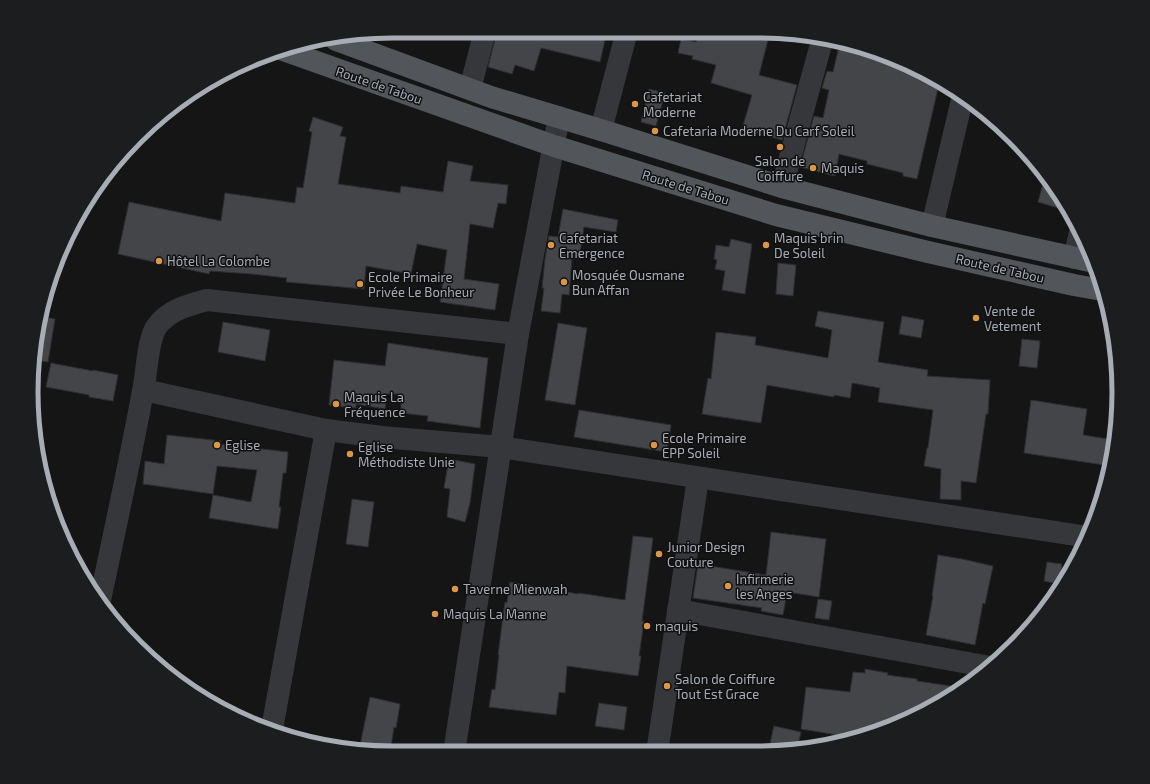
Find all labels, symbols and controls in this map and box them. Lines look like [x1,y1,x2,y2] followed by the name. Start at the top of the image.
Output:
[334,63,424,107] street label: Route de Tabou
[643,89,702,120] place label: Cafetariat Moderne
[630,99,640,109] marker: Cafetariat Moderne
[663,123,855,139] place label: Cafetaria Moderne Du Carf Soleil
[650,126,660,136] marker: Cafetaria Moderne Du Carf Soleil
[775,142,785,152] marker: Salon de Coiffure
[755,153,805,184] place label: Salon de Coiffure
[821,160,864,176] place label: Maquis
[808,163,818,173] marker: Maquis
[640,166,732,208] street label: Route de Tabou
[559,230,625,261] place label: Cafetariat Emergence
[774,230,844,261] place label: Maquis brin De Soleil
[546,240,556,250] marker: Cafetariat Emergence
[761,240,771,250] marker: Maquis brin De Soleil
[954,250,1046,286] street label: Route de Tabou
[167,253,270,269] place label: Hôtel La Colombe
[154,256,164,266] marker: Hôtel La Colombe
[572,267,685,298] place label: Mosquée Ousmane Bun Affan
[368,269,474,300] place label: Ecole Primaire Privée Le Bonheur
[559,277,569,287] marker: Mosquée Ousmane Bun Affan
[355,279,365,289] marker: Ecole Primaire Privée Le Bonheur
[984,303,1041,334] place label: Vente de Vetement
[971,313,981,323] marker: Vente de Vetement
[344,389,405,420] place label: Maquis La Fréquence
[331,399,341,409] marker: Maquis La Fréquence
[662,430,747,461] place label: Ecole Primaire EPP Soleil
[225,437,260,453] place label: Eglise
[358,439,455,470] place label: Eglise Méthodiste Unie
[212,440,222,450] marker: Eglise
[649,440,659,450] marker: Ecole Primaire EPP Soleil
[345,449,355,459] marker: Eglise Méthodiste Unie
[667,539,745,570] place label: Junior Design Couture
[654,549,664,559] marker: Junior Design Couture
[736,571,794,602] place label: Infirmerie les Anges
[463,581,567,597] place label: Taverne Mienwah
[723,581,733,591] marker: Infirmerie les Anges
[450,584,460,594] marker: Taverne Mienwah
[443,606,546,622] place label: Maquis La Manne
[430,609,440,619] marker: Maquis La Manne
[655,618,698,634] place label: maquis
[642,621,652,631] marker: maquis
[675,671,775,702] place label: Salon de Coiffure Tout Est Grace
[662,681,672,691] marker: Salon de Coiffure Tout Est Grace

